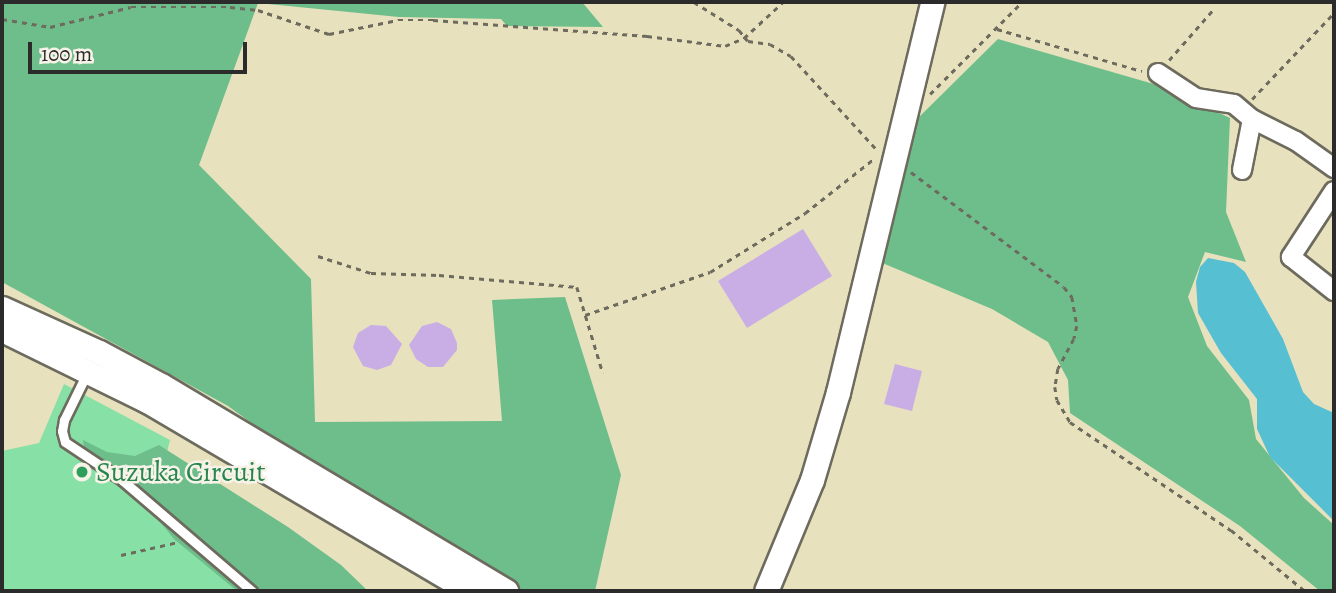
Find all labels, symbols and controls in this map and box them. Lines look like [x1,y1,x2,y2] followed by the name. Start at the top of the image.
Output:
[32,28,250,72] scale bar
[41,40,92,68] text: 100 m
[96,455,265,489] place label: Suzuka Circuit
[74,464,90,480] marker: Suzuka Circuit

